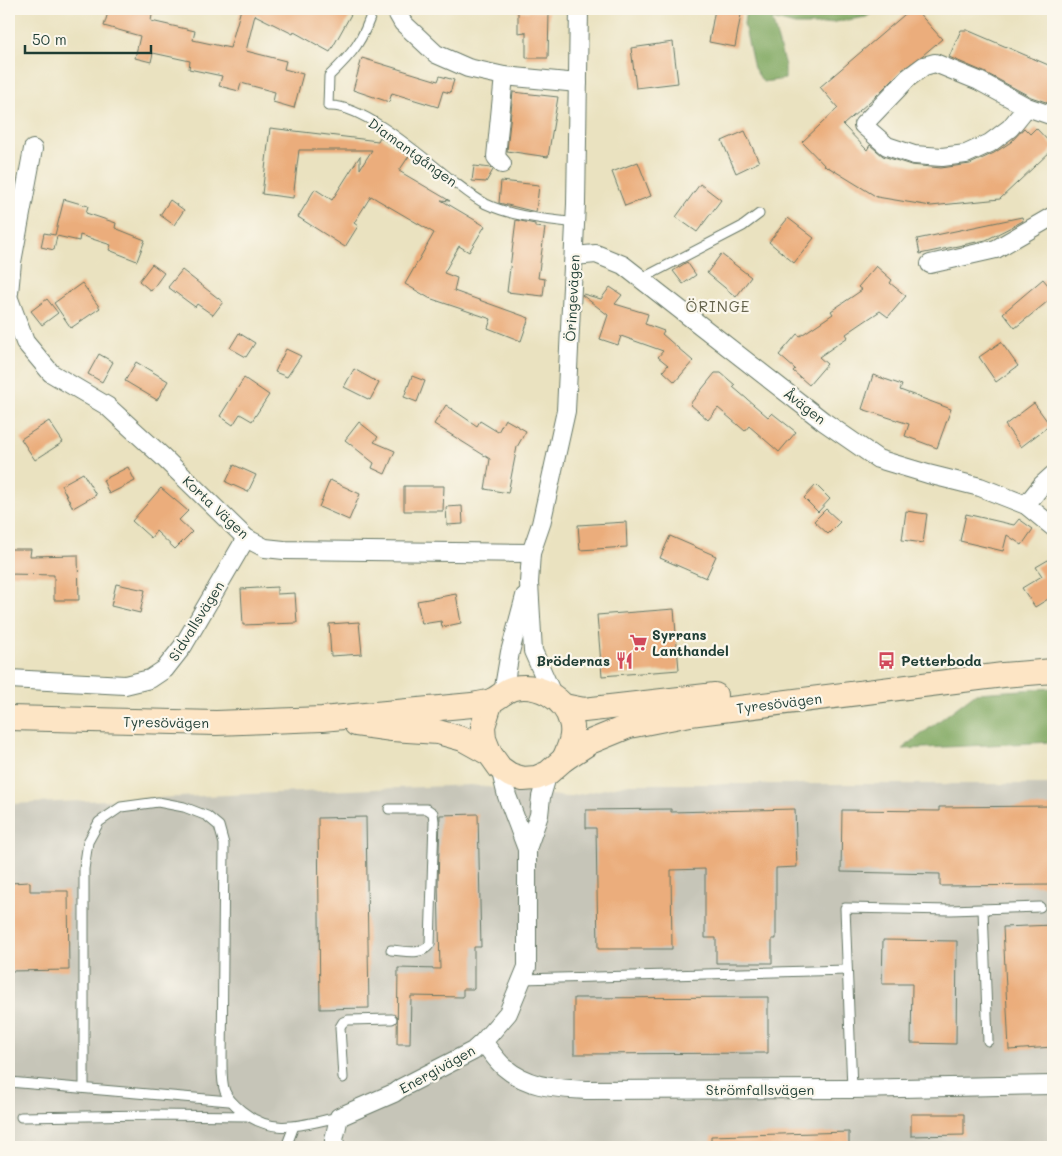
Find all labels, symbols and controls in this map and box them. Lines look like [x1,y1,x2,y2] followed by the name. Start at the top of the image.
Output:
[25,22,151,54] scale bar
[32,29,67,49] text: 50 m
[365,113,461,191] street label: Diamantgången
[560,254,584,342] street label: Öringevägen
[686,296,750,316] district label: ÖRINGE
[780,384,830,428] street label: Åvägen
[179,471,253,543] street label: Korta Vägen
[164,577,228,665] street label: Sidvallsvägen
[652,625,729,660] place label: Syrrans Lanthandel
[628,632,648,652] supermarket icon: Syrrans Lanthandel
[614,650,634,670] restaurant icon: Brödernas
[877,650,897,670] bus stop icon: Petterboda
[537,651,610,670] place label: Brödernas
[901,651,982,670] place label: Petterboda
[735,688,823,718] street label: Tyresövägen
[123,712,209,732] street label: Tyresövägen
[396,1040,478,1098] street label: Energivägen
[706,1080,814,1099] street label: Strömfallsvägen

